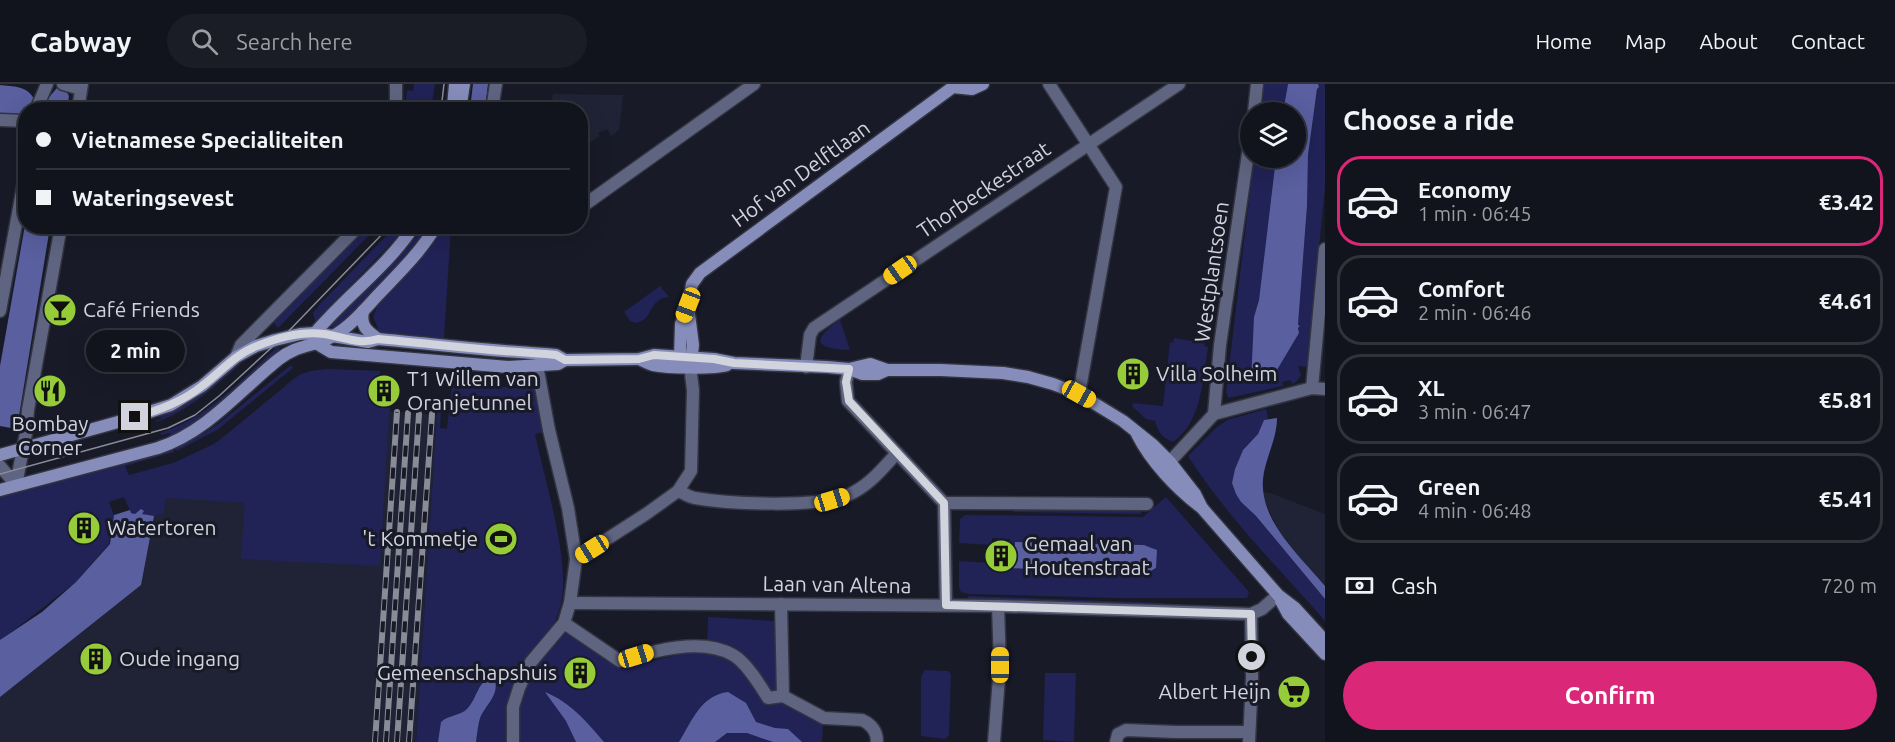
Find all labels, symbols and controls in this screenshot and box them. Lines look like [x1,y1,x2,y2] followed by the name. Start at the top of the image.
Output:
[167,14,587,68] search box
[188,25,221,58] icon: search
[30,26,131,57] text: Cabway
[236,29,353,54] text: Search here
[1535,29,1592,53] text: Home
[1625,29,1666,53] text: Map
[1699,29,1758,53] text: About
[1791,29,1865,53] text: Contact
[1240,102,1306,168] map controls
[1240,102,1306,168] button: layers
[1343,105,1515,135] text: Choose a ride
[727,115,874,231] street label: Hof van Delftlaan
[72,127,344,152] text: Vietnamese Specialiteiten
[913,136,1054,242] street label: Thorbeckestraat
[1346,174,1400,228] icon: car
[1418,177,1511,202] text: Economy
[72,185,234,210] text: Wateringsevest
[1819,189,1874,214] text: €3.42
[1189,200,1233,344] street label: Westplantsoen
[1418,202,1532,225] text: 1 min · 06:45
[880,252,920,288] car
[1346,273,1400,327] icon: car
[1418,276,1505,301] text: Comfort
[673,285,703,325] car
[1819,288,1874,313] text: €4.61
[42,292,78,328] bar icon: Café Friends
[83,297,200,321] place label: Café Friends
[1418,301,1532,324] text: 2 min · 06:46
[86,330,184,372] callout: 2 min
[110,339,161,362] text: 2 min
[1115,356,1151,392] building icon: Villa Solheim
[1156,361,1277,385] place label: Villa Solheim
[407,366,539,414] place label: T1 Willem van Oranjetunnel
[1346,372,1400,426] icon: car
[32,373,68,409] restaurant icon: Bombay Corner
[366,373,402,409] building icon: T1 Willem van Oranjetunnel
[1418,375,1445,400] text: XL
[1059,377,1099,411] car
[1819,387,1874,412] text: €5.81
[1418,400,1532,423] text: 3 min · 06:47
[121,403,148,430] route end
[12,411,88,459] place label: Bombay Corner
[1346,471,1400,525] icon: car
[1418,474,1480,499] text: Green
[812,486,852,514] car
[1819,486,1874,511] text: €5.41
[1418,499,1532,522] text: 4 min · 06:48
[66,510,102,546] building icon: Watertoren
[107,515,217,539] place label: Watertoren
[483,521,519,557] sports icon: 't Kommetje
[362,526,478,550] place label: 't Kommetje
[1024,531,1150,579] place label: Gemaal van Houtenstraat
[572,532,612,566] car
[983,538,1019,574] building icon: Gemaal van Houtenstraat
[1343,569,1376,602] icon: cash
[762,571,912,597] street label: Laan van Altena
[1391,573,1438,598] text: Cash
[1821,574,1877,597] text: 720 m
[78,641,114,677] building icon: Oude ingang
[616,642,656,670] car
[1238,643,1265,670] route start
[119,646,240,670] place label: Oude ingang
[991,647,1009,683] car
[562,655,598,691] building icon: Gemeenschapshuis
[377,660,557,684] place label: Gemeenschapshuis
[1343,661,1877,730] button: Confirm
[1276,674,1312,710] supermarket icon: Albert Heijn
[1159,679,1271,703] place label: Albert Heijn

